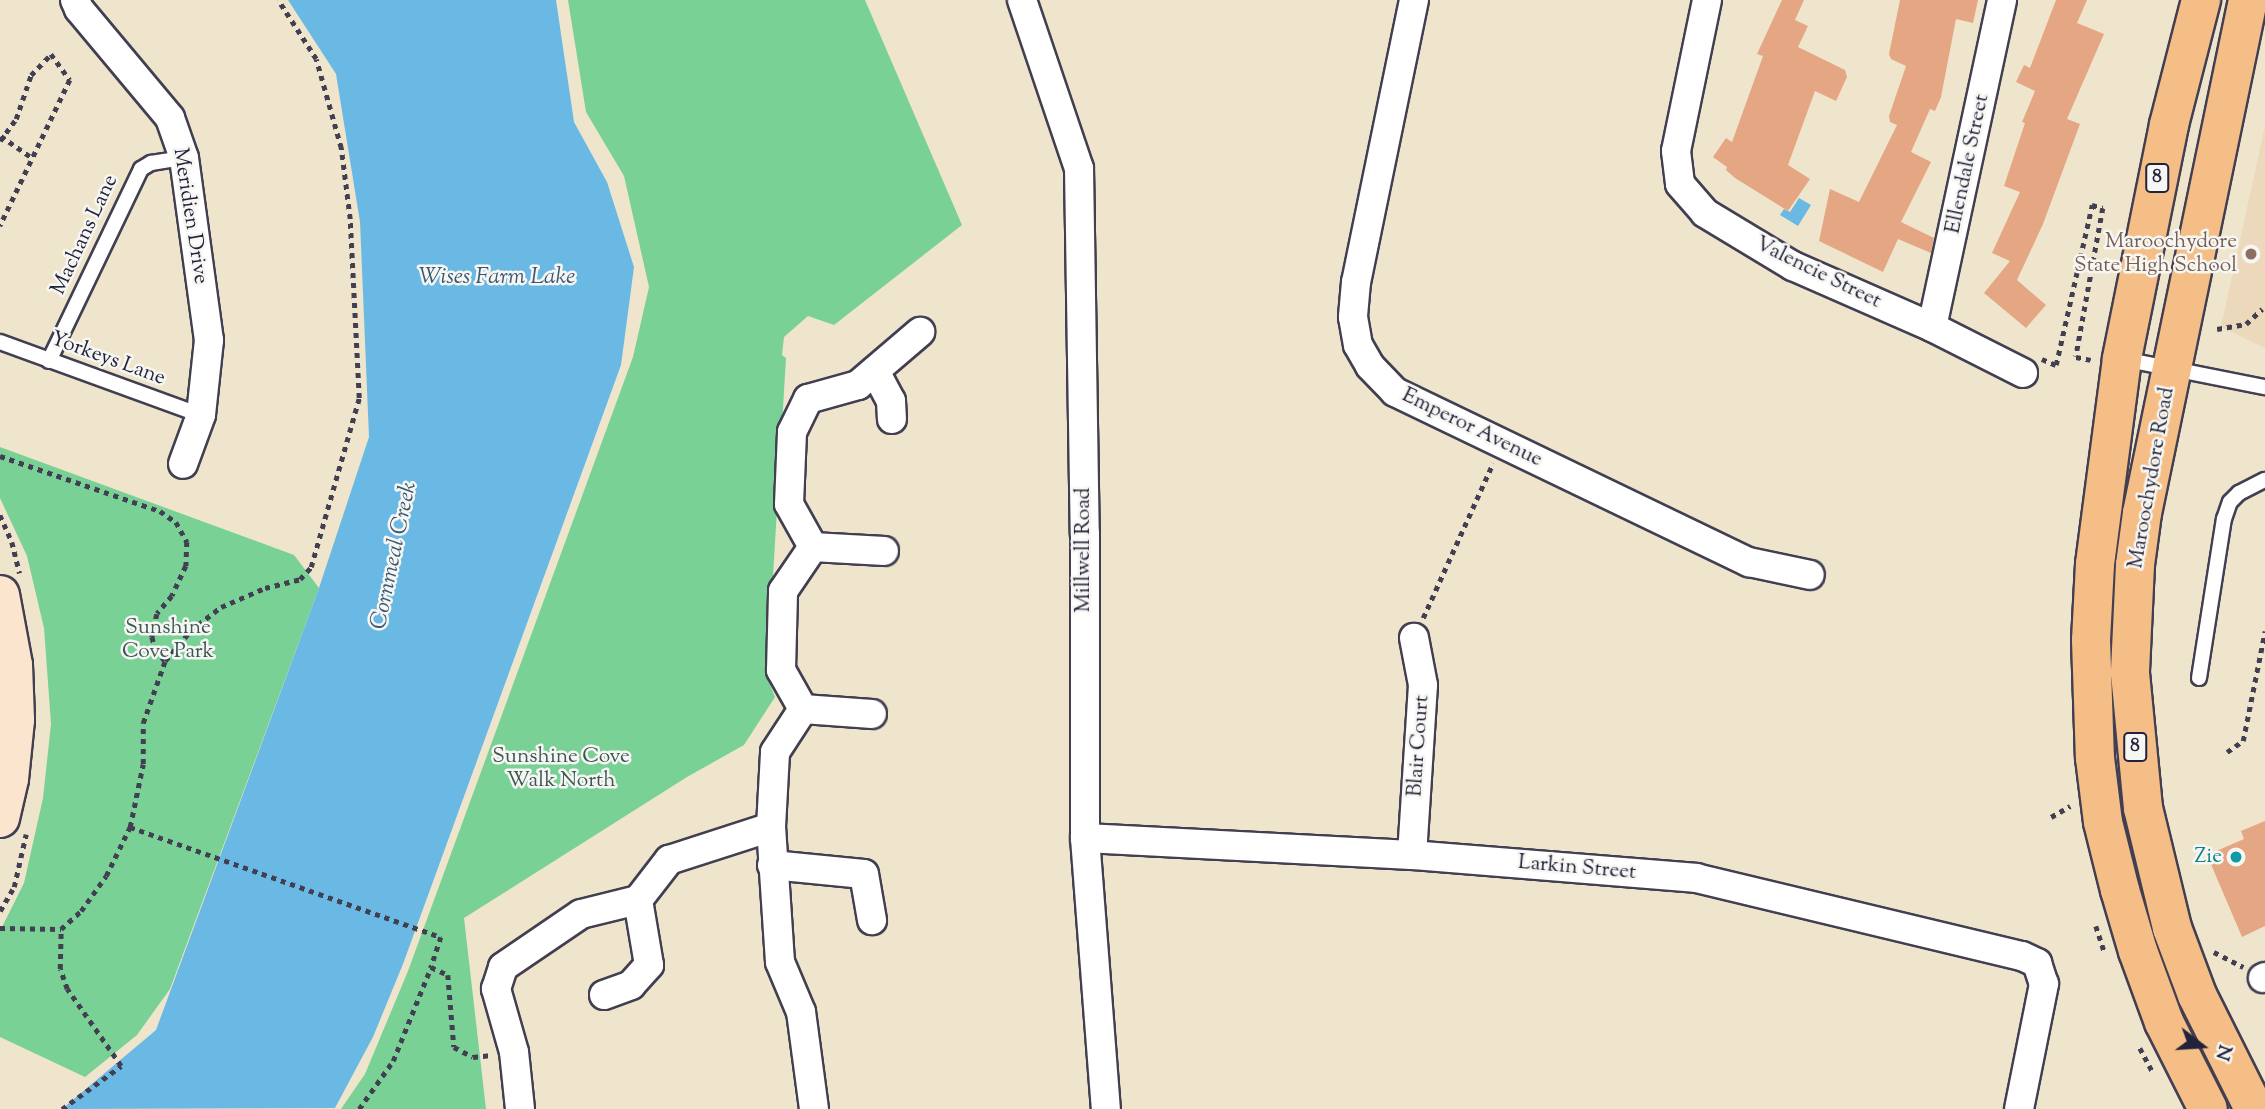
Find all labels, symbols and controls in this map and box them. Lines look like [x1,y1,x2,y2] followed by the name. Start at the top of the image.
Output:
[1941,92,1995,236] street label: Ellendale Street
[167,146,213,286] street label: Meridien Drive
[2145,162,2169,194] road number: 8
[46,171,124,299] street label: Machans Lane
[2074,229,2237,279] place label: Maroochydore State High School
[1751,232,1885,314] street label: Valencie Street
[2243,246,2259,262] marker: Maroochydore State High School
[419,264,575,292] water label: Wises Farm Lake
[47,327,169,391] street label: Yorkeys Lane
[1398,383,1546,473] street label: Emperor Avenue
[2124,385,2180,571] street label: Maroochydore Road
[366,480,424,632] water label: Cornmeal Creek
[1071,488,1097,612] street label: Millwell Road
[122,615,214,665] park label: Sunshine Cove Park
[1403,694,1435,798] street label: Blair Court
[2123,732,2147,762] road number: 8
[492,744,630,794] park label: Sunshine Cove Walk North
[2195,844,2222,870] place label: Zie
[2228,849,2244,865] marker: Zie
[1517,850,1637,886] street label: Larkin Street
[2167,1011,2237,1081] north arrow
[2207,1041,2238,1063] text: N

